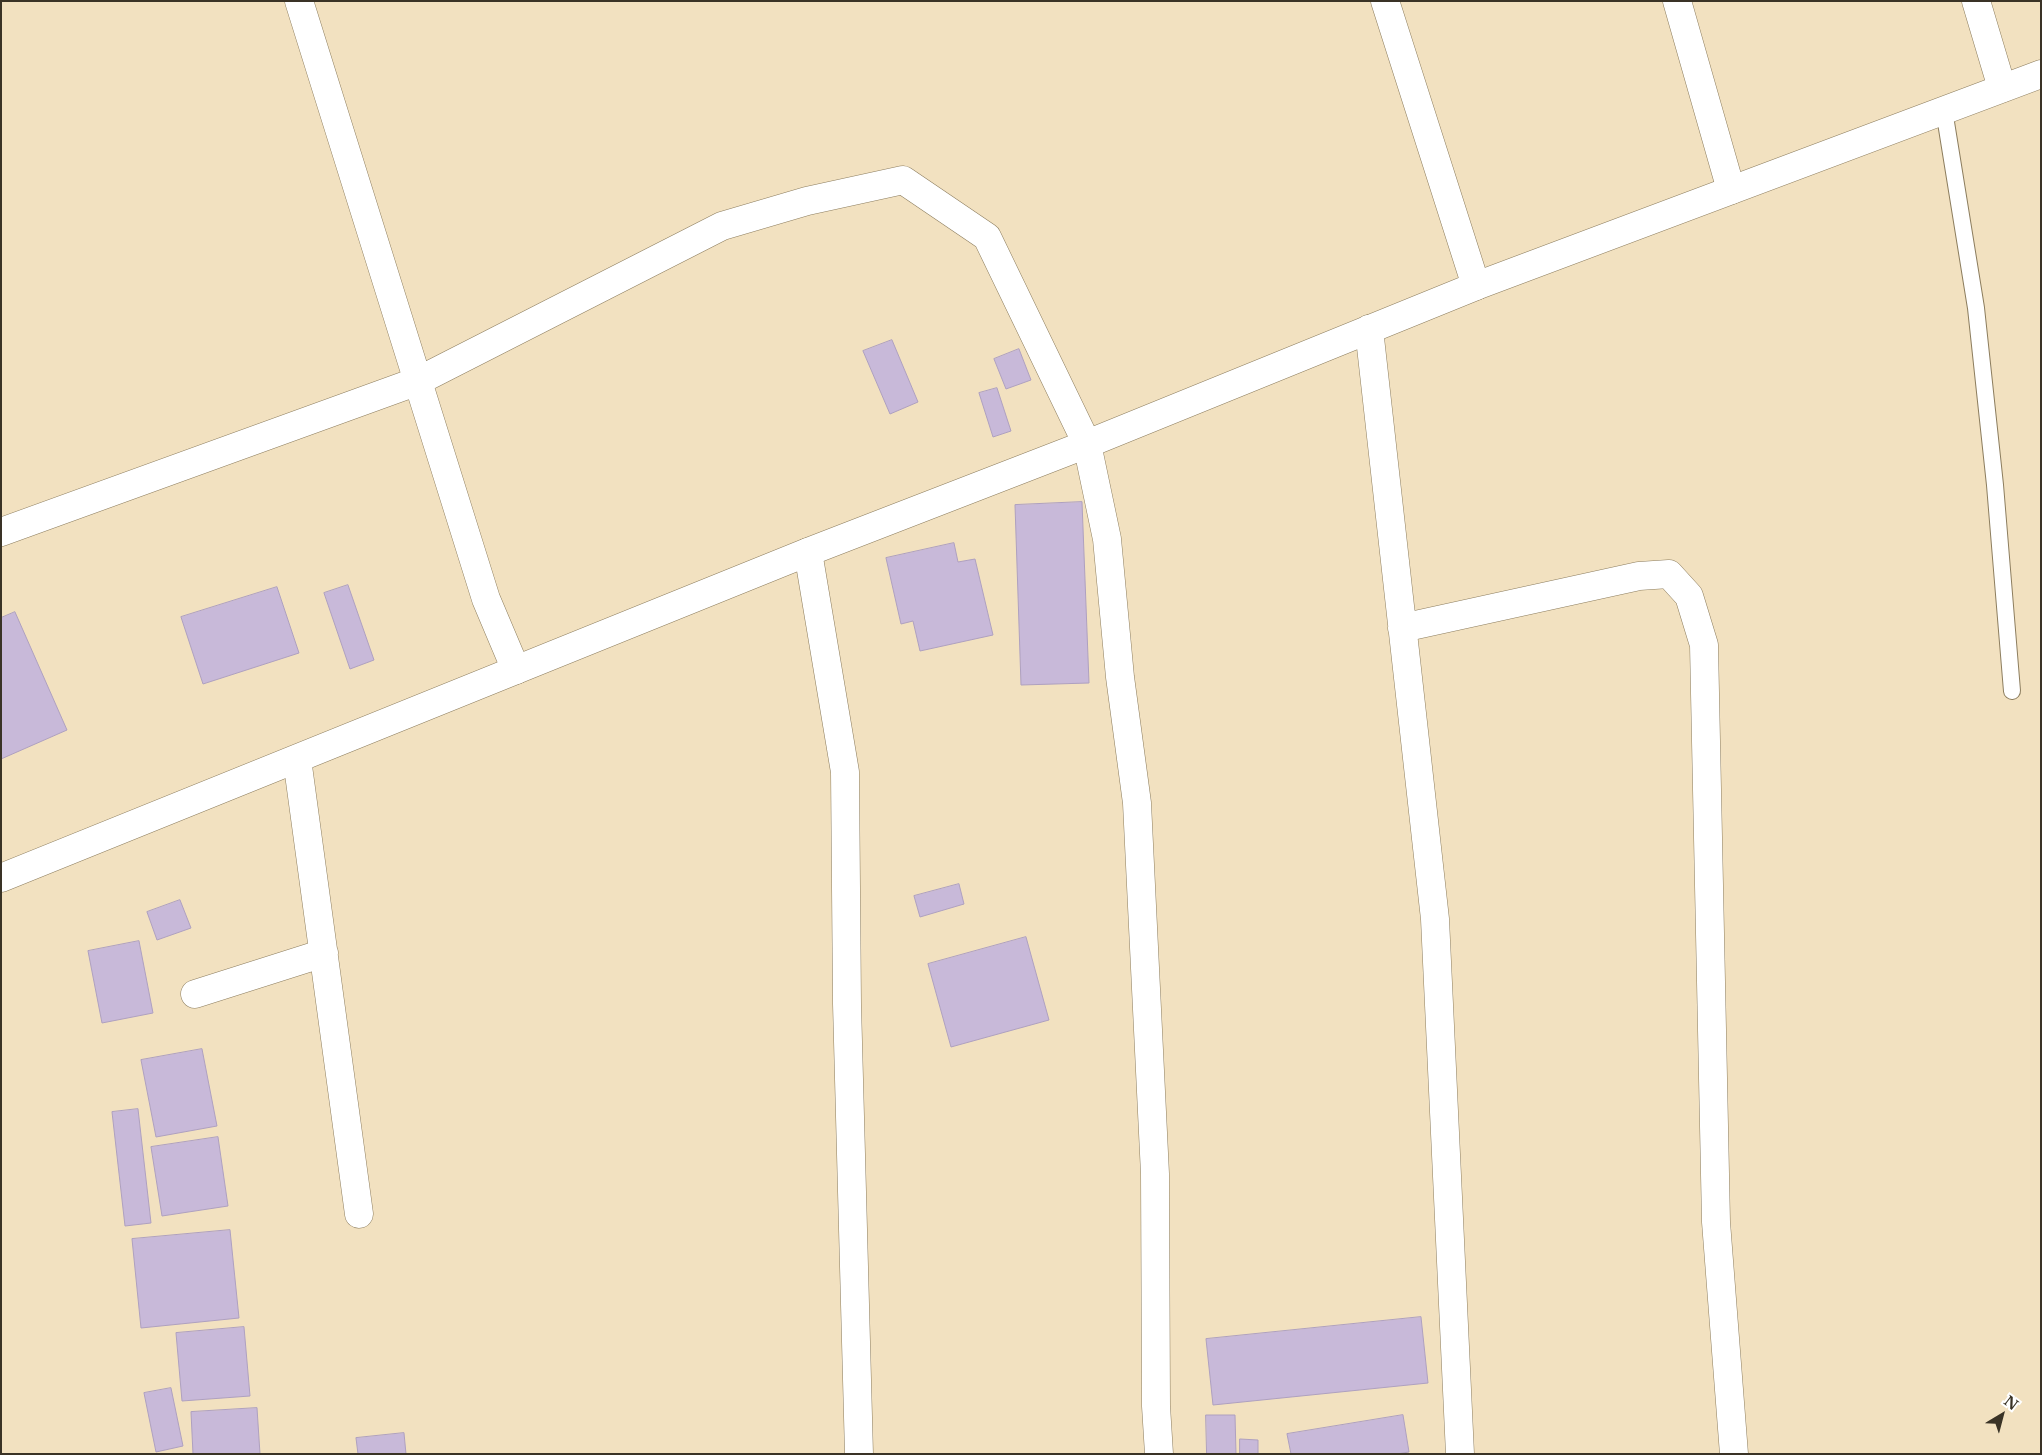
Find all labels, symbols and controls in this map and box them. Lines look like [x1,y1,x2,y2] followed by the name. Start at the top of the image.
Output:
[1977,1390,2027,1440] north arrow
[2000,1392,2022,1414] text: N

